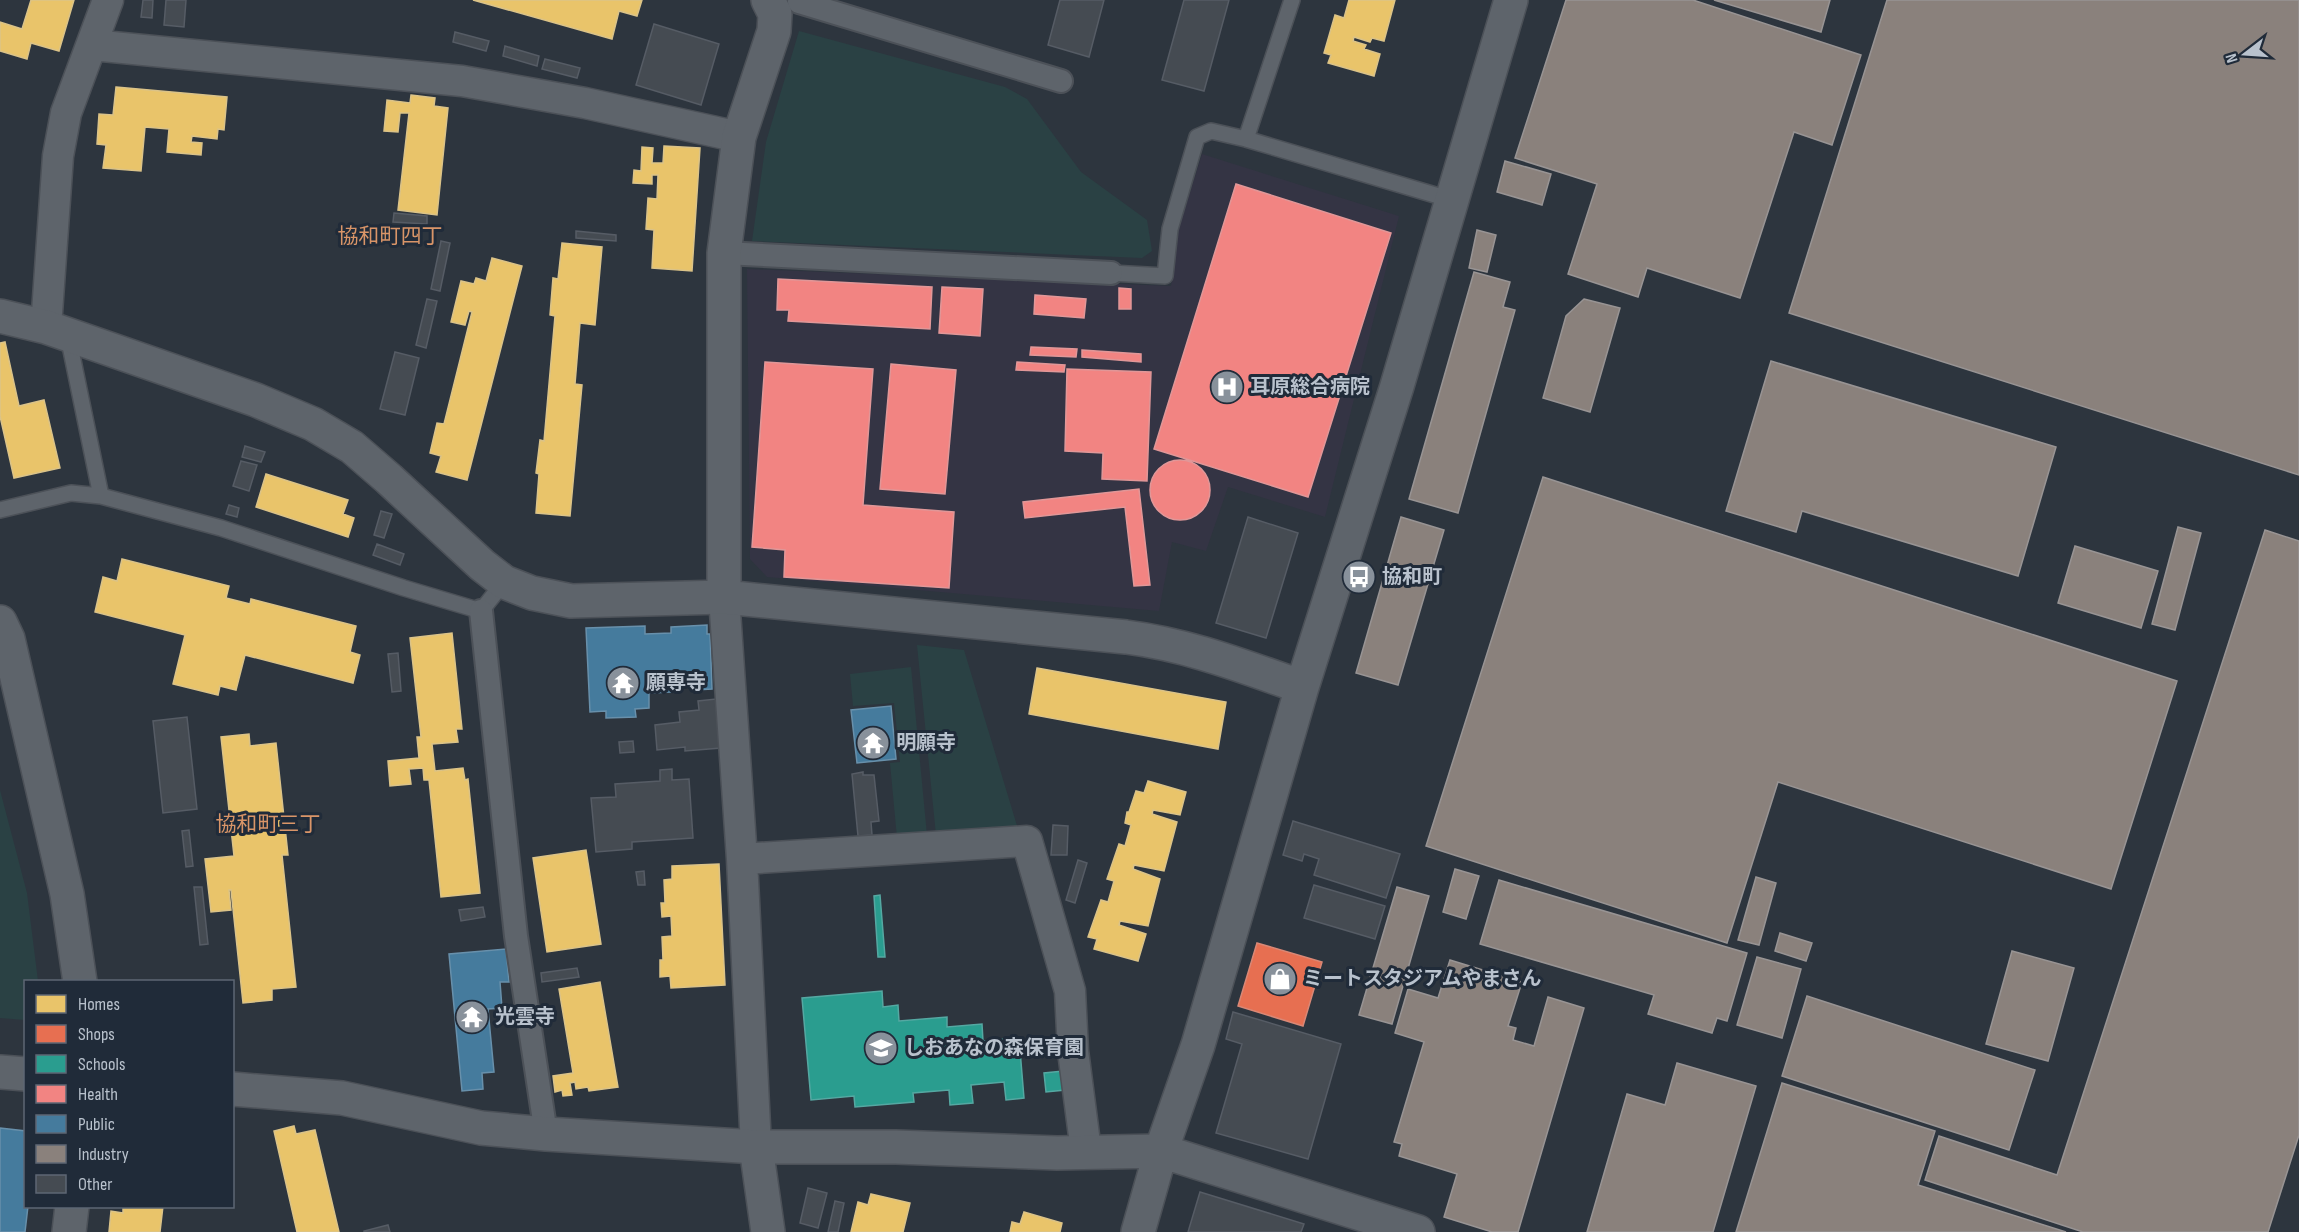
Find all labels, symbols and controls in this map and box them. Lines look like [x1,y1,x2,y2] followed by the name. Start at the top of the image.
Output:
[2215,24,2275,84] north arrow
[2222,51,2242,65] text: N
[338,224,443,249] district label: 協和町四丁
[1209,369,1245,405] hospital icon: 耳原総合病院
[1250,375,1370,399] place label: 耳原総合病院
[1341,559,1377,595] bus stop icon: 協和町
[1382,565,1442,589] place label: 協和町
[605,665,641,701] temple icon: 願専寺
[646,671,706,695] place label: 願専寺
[855,725,891,761] temple icon: 明願寺
[896,731,956,755] place label: 明願寺
[216,812,321,837] district label: 協和町三丁
[1262,961,1298,997] shop icon: ミートスタジアムやまさん
[1303,967,1542,991] place label: ミートスタジアムやまさん
[24,980,234,1208] legend
[78,994,120,1015] text: Homes
[454,999,490,1035] temple icon: 光雲寺
[495,1005,555,1029] place label: 光雲寺
[78,1024,115,1045] text: Shops
[863,1030,899,1066] school or university icon: しおあなの森保育園
[904,1036,1084,1060] place label: しおあなの森保育園
[78,1054,125,1075] text: Schools
[78,1084,118,1105] text: Health
[78,1114,115,1135] text: Public
[78,1144,129,1165] text: Industry
[78,1174,112,1195] text: Other

